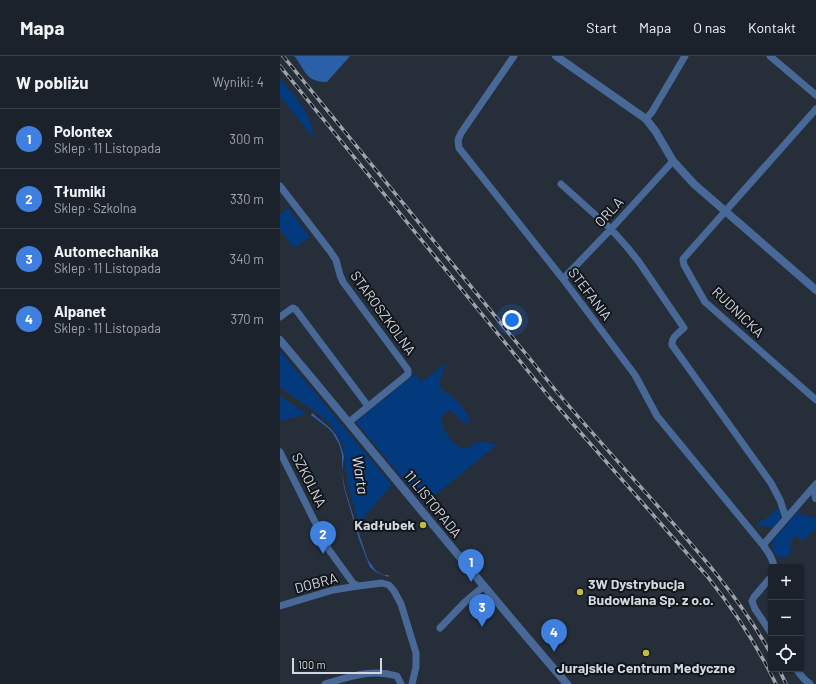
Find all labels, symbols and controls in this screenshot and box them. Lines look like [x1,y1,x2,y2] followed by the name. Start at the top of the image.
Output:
[20,16,64,39] text: Mapa
[586,19,617,36] text: Start
[639,19,671,36] text: Mapa
[693,19,726,36] text: O nas
[748,19,796,36] text: Kontakt
[16,72,89,92] text: W pobliżu
[212,74,264,90] text: Wyniki: 4
[54,122,113,140] text: Polontex
[27,131,31,147] text: 1
[229,131,264,147] text: 300 m
[54,140,161,156] text: Sklep · 11 Listopada
[54,182,106,200] text: Tłumiki
[25,191,33,207] text: 2
[230,191,264,207] text: 330 m
[591,193,627,230] street label: ORLA
[54,200,137,216] text: Sklep · Szkolna
[54,242,159,260] text: Automechanika
[25,251,33,267] text: 3
[229,251,264,267] text: 340 m
[54,260,161,276] text: Sklep · 11 Listopada
[565,264,616,324] street label: STEFANIA
[347,267,420,358] street label: STAROSZKOLNA
[709,283,768,341] street label: RUDNICKA
[54,302,106,320] text: Alpanet
[502,310,522,330] your location
[25,311,33,327] text: 4
[230,311,264,327] text: 370 m
[54,320,161,336] text: Sklep · 11 Listopada
[289,450,331,510] street label: SZKOLNA
[349,454,373,495] water label: Warta
[401,467,466,541] street label: 11 LISTOPADA
[354,516,416,533] place label: Kadłubek
[418,520,428,530] marker: Kadłubek
[310,521,336,554] pin: 2
[458,549,484,582] pin: 1
[768,564,804,672] map controls
[768,564,804,600] button: +
[293,569,340,596] street label: DOBRA
[588,575,714,608] place label: 3W Dystrybucja Budowlana Sp. z o.o.
[575,587,585,597] marker: 3W Dystrybucja Budowlana Sp. z o.o.
[469,594,495,627] pin: 3
[768,600,804,636] button: −
[541,619,567,652] pin: 4
[768,636,804,672] button: locate
[641,648,651,658] marker: Jurajskie Centrum Medyczne
[292,656,382,675] scale bar
[298,658,326,671] text: 100 m
[557,659,736,676] place label: Jurajskie Centrum Medyczne

